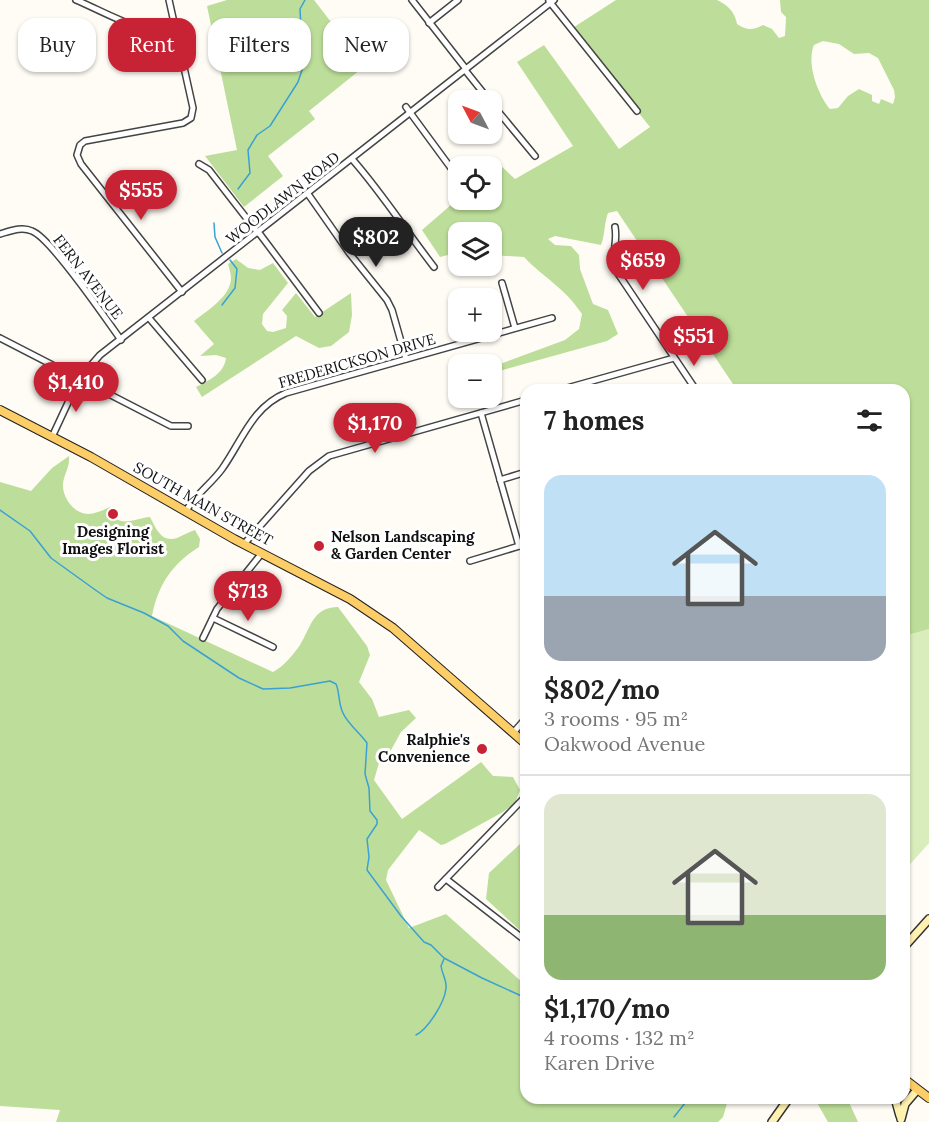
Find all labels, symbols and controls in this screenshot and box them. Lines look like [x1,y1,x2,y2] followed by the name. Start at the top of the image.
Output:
[18,18,96,72] chip: Buy
[108,18,196,72] chip: Rent
[208,18,311,72] chip: Filters
[323,18,409,72] chip: New
[448,90,502,144] north arrow
[448,90,502,408] map controls
[222,147,343,248] street label: WOODLAWN ROAD
[448,156,502,210] button: locate
[105,170,177,221] pin: $555
[119,177,163,202] text: $555
[340,217,412,268] pin: $802
[448,222,502,276] button: layers
[353,224,399,249] text: $802
[49,231,127,323] street label: FERN AVENUE
[607,240,679,291] pin: $659
[620,247,666,272] text: $659
[448,288,502,342] button: +
[658,316,730,367] pin: $551
[673,323,715,348] text: $551
[276,329,438,392] street label: FREDERICKSON DRIVE
[448,354,502,408] button: −
[27,362,125,413] pin: $1,410
[48,369,104,394] text: $1,410
[326,403,424,454] pin: $1,170
[544,404,644,437] text: 7 homes
[853,404,886,437] icon: filters
[347,410,403,435] text: $1,170
[130,457,277,550] street label: SOUTH MAIN STREET
[106,507,120,521] marker: Designing Images Florist
[661,514,769,622] icon: home
[62,522,165,558] place label: Designing Images Florist
[331,527,475,563] place label: Nelson Landscaping & Garden Center
[312,539,326,553] marker: Nelson Landscaping & Garden Center
[212,571,284,622] pin: $713
[228,578,268,603] text: $713
[544,673,660,706] text: $802/mo
[544,706,688,731] text: 3 rooms · 95 m²
[378,730,470,766] place label: Ralphie's Convenience
[544,731,705,756] text: Oakwood Avenue
[475,742,489,756] marker: Ralphie's Convenience
[661,833,769,941] icon: home
[544,992,670,1025] text: $1,170/mo
[544,1025,695,1050] text: 4 rooms · 132 m²
[544,1050,655,1075] text: Karen Drive

